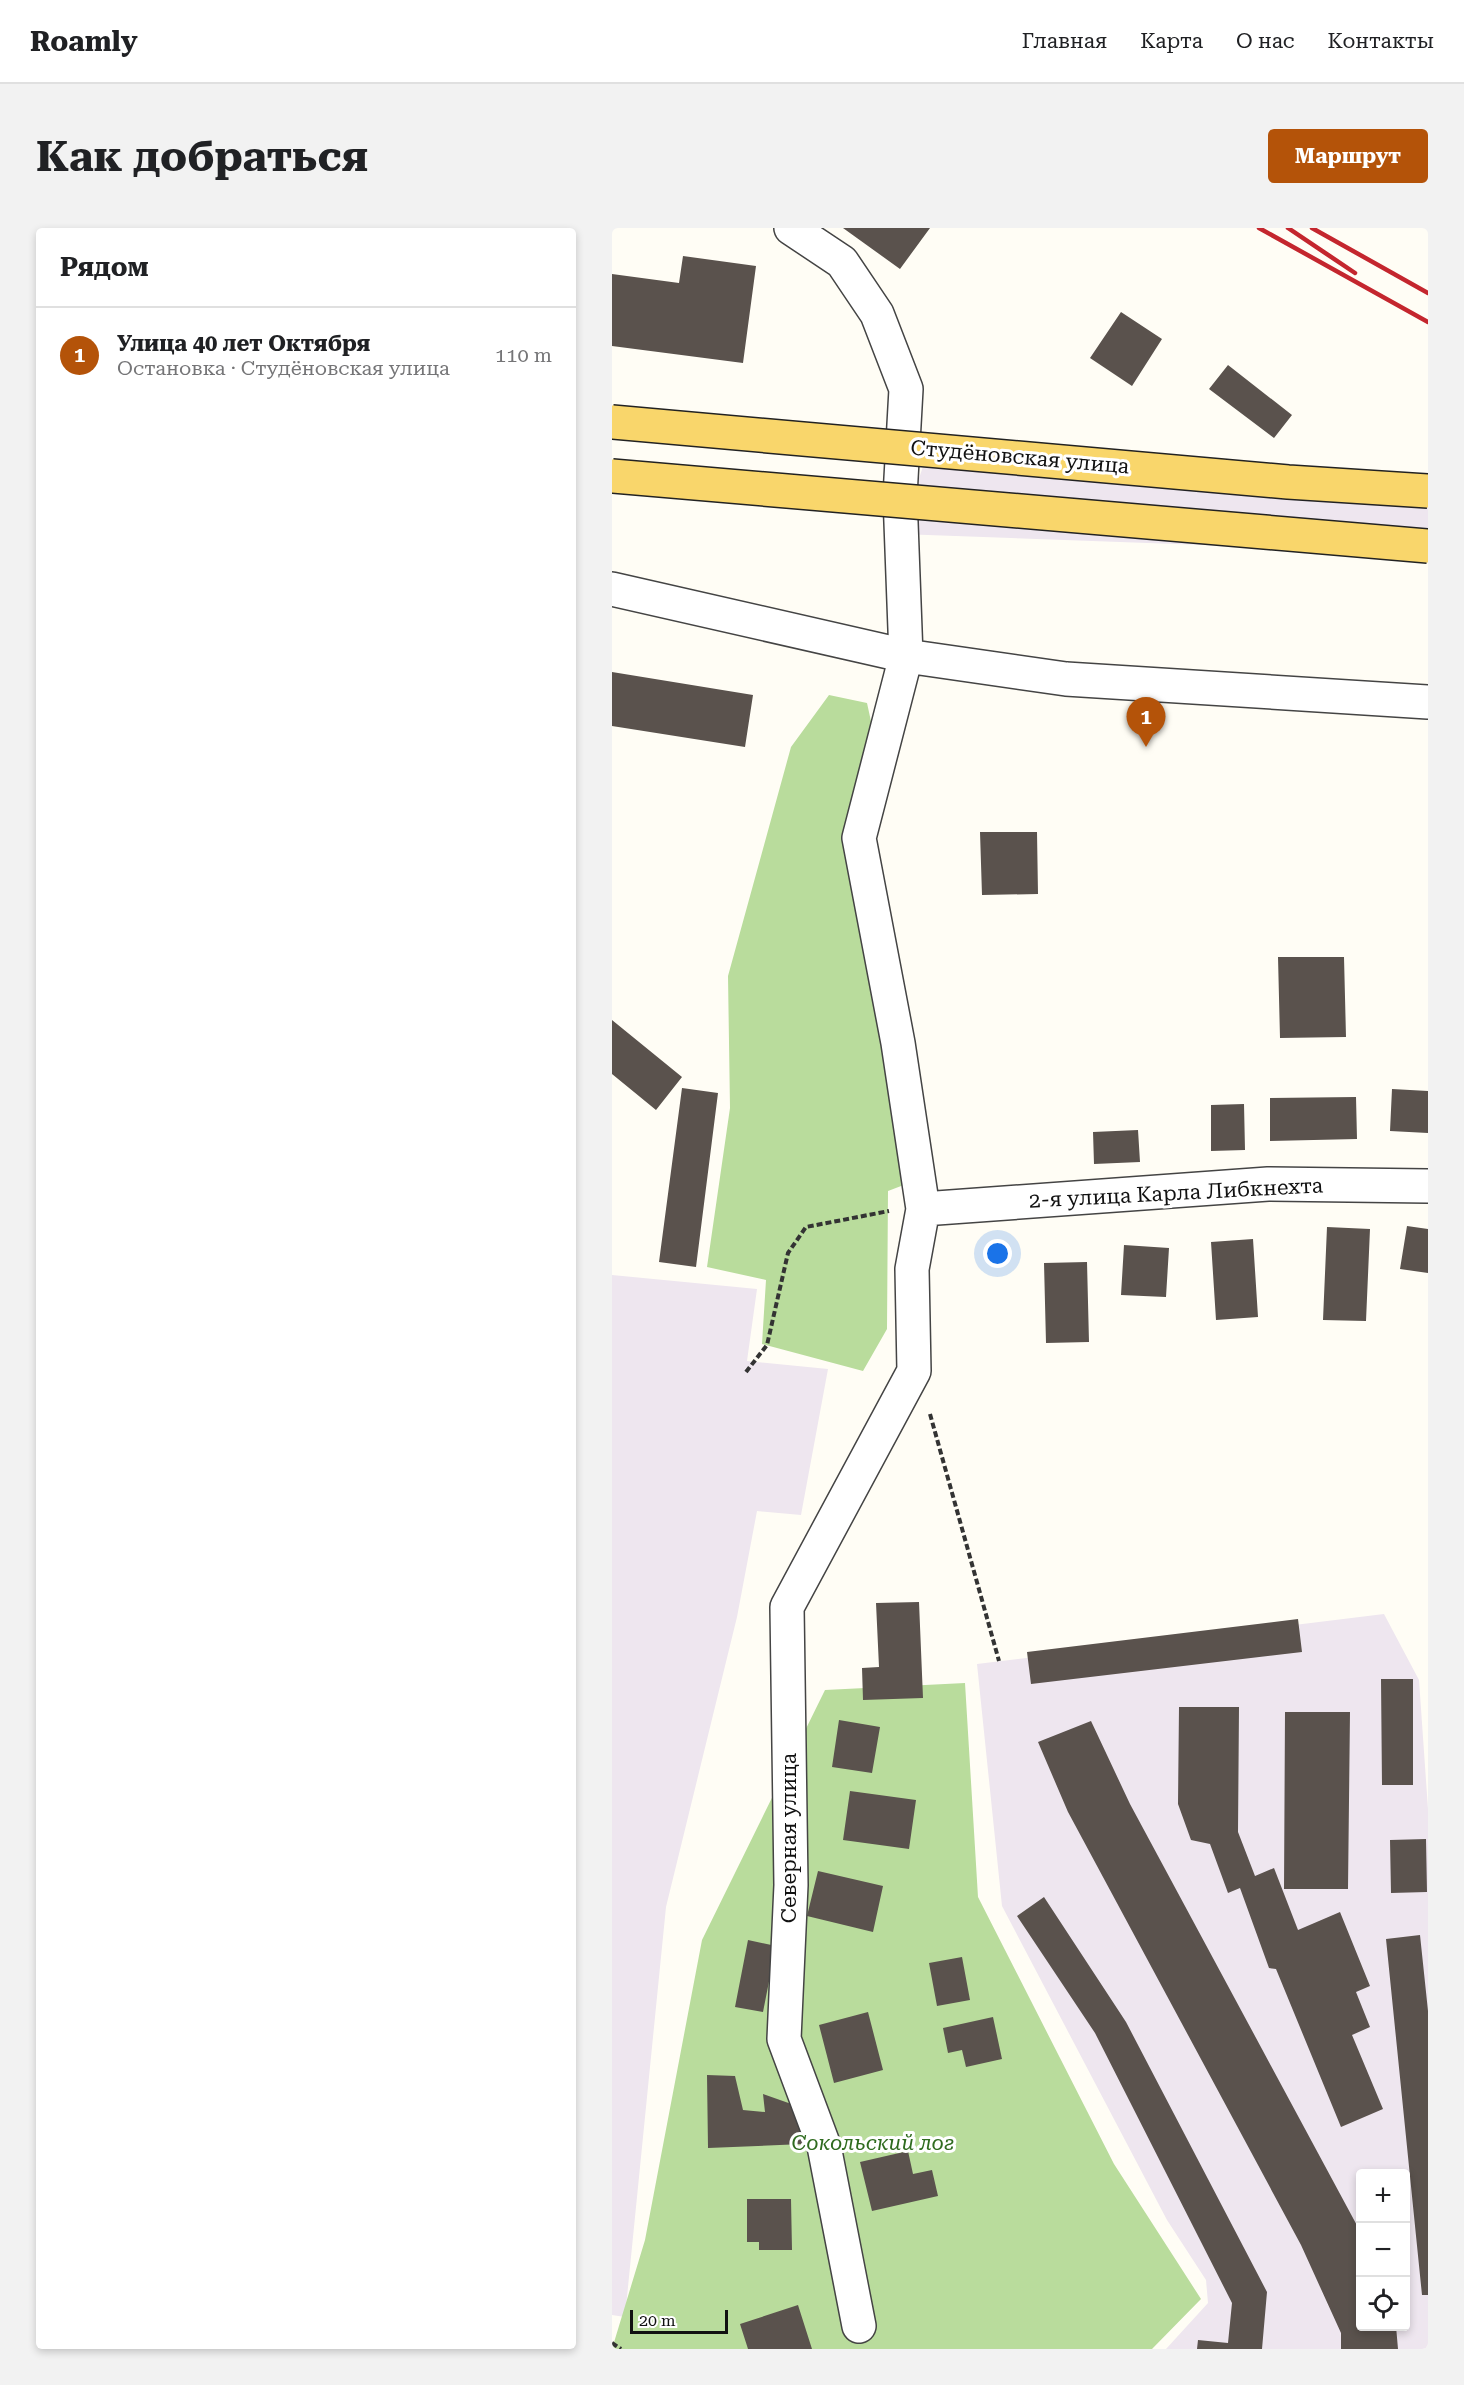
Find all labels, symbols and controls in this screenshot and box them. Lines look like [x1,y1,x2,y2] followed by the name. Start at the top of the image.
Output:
[30,25,138,58] text: Roamly
[1022,29,1107,53] text: Главная
[1140,29,1203,53] text: Карта
[1236,29,1295,53] text: О нас
[1328,29,1434,53] text: Контакты
[1268,129,1428,183] button: Маршрут
[36,132,368,181] text: Как добраться
[60,252,149,282] text: Рядом
[117,331,370,356] text: Улица 40 лет Октября
[74,343,85,367] text: 1
[495,343,552,367] text: 110 m
[117,356,450,380] text: Остановка · Студёновская улица
[910,435,1131,479] street label: Студёновская улица
[1126,698,1166,747] pin: 1
[1028,1173,1324,1213] street label: 2-я улица Карла Либкнехта
[983,1239,1012,1268] your location
[777,1752,801,1923] street label: Северная улица
[791,2131,955,2155] park label: Сокольский лог
[1356,2169,1410,2331] map controls
[1356,2169,1410,2223] button: +
[1356,2223,1410,2277] button: −
[1356,2277,1410,2331] button: locate
[630,2307,728,2334] scale bar
[639,2311,676,2330] text: 20 m

